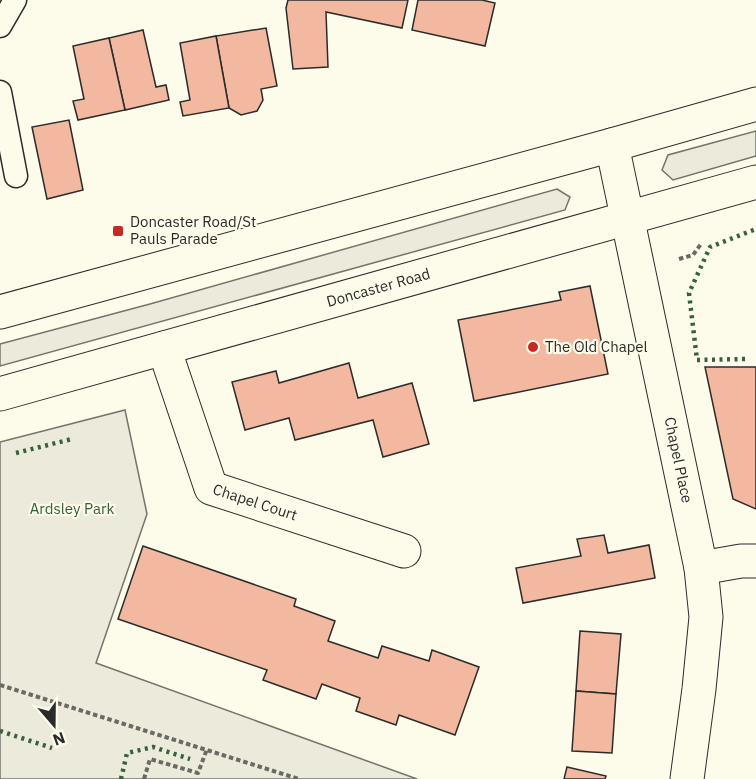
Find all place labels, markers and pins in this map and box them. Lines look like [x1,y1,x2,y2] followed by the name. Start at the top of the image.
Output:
[130,212,256,248] place label: Doncaster Road/St Pauls Parade
[111,224,125,238] marker: Doncaster Road/St Pauls Parade
[545,337,648,356] place label: The Old Chapel
[526,340,540,354] marker: The Old Chapel

